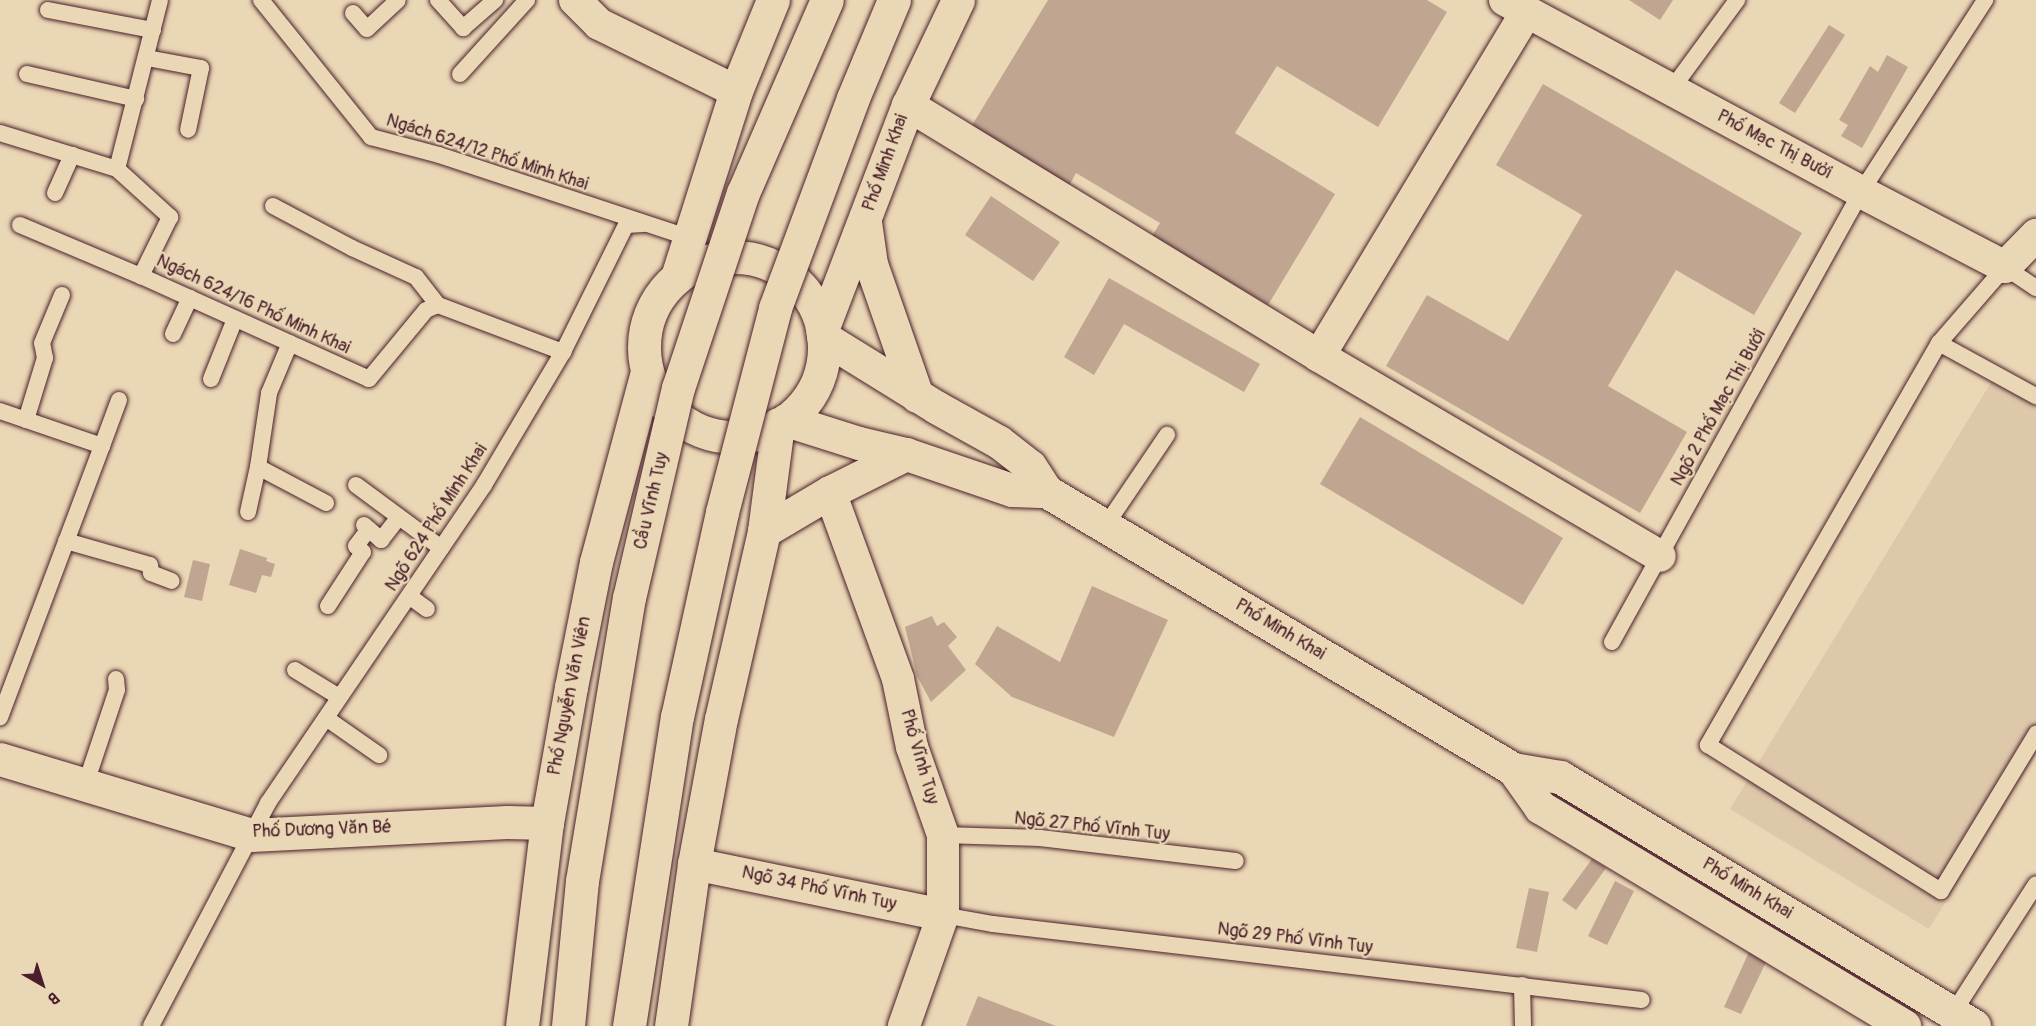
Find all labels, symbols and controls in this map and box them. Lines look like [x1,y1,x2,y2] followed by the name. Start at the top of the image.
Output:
[1713,106,1835,184] street label: Phố Mạc Thị Bưởi
[383,110,591,196] street label: Ngách 624/12 Phố Minh Khai
[858,112,914,214] street label: Phố Minh Khai
[153,251,353,359] street label: Ngách 624/16 Phố Minh Khai
[1667,326,1771,490] street label: Ngõ 2 Phố Mạc Thị Bưởi
[381,440,493,596] street label: Ngõ 624 Phố Minh Khai
[630,450,674,552] street label: Cầu Vĩnh Tuy
[1231,595,1329,665] street label: Phố Minh Khai
[544,615,596,777] street label: Phố Nguyễn Văn Viên
[895,707,943,807] street label: Phố Vĩnh Tuy
[1013,808,1171,846] street label: Ngõ 27 Phố Vĩnh Tuy
[252,817,392,843] street label: Phố Dương Văn Bé
[1698,854,1796,924] street label: Phố Minh Khai
[740,862,898,916] street label: Ngõ 34 Phố Vĩnh Tuy
[1216,919,1374,959] street label: Ngõ 29 Phố Vĩnh Tuy
[12,954,72,1014] north arrow
[44,987,63,1009] text: B

